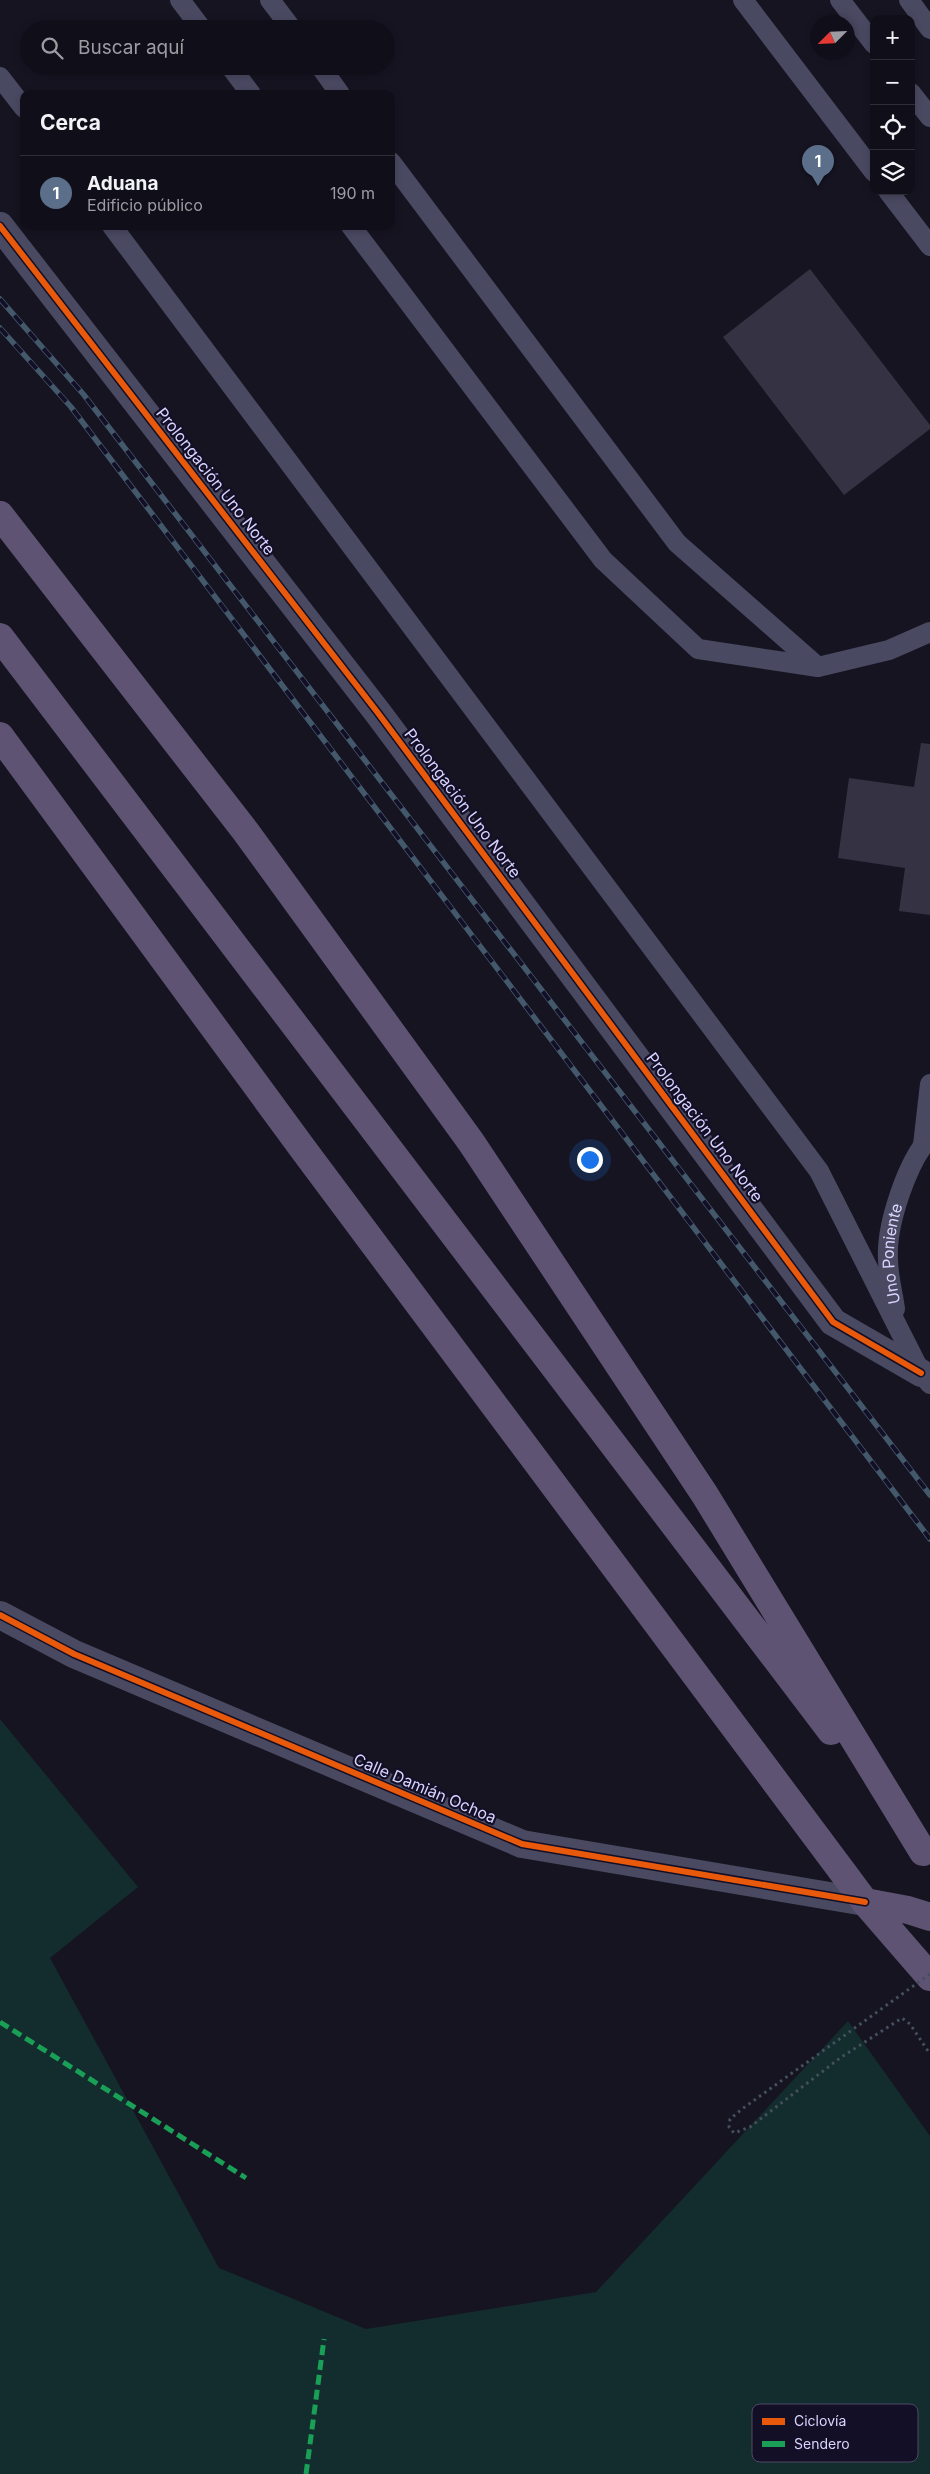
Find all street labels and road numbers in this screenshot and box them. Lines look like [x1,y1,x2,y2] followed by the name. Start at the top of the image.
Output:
[152,403,280,559] street label: Prolongación Uno Norte
[400,724,526,882] street label: Prolongación Uno Norte
[642,1048,768,1206] street label: Prolongación Uno Norte
[878,1201,906,1306] street label: Uno Poniente
[351,1749,499,1827] street label: Calle Damián Ochoa

